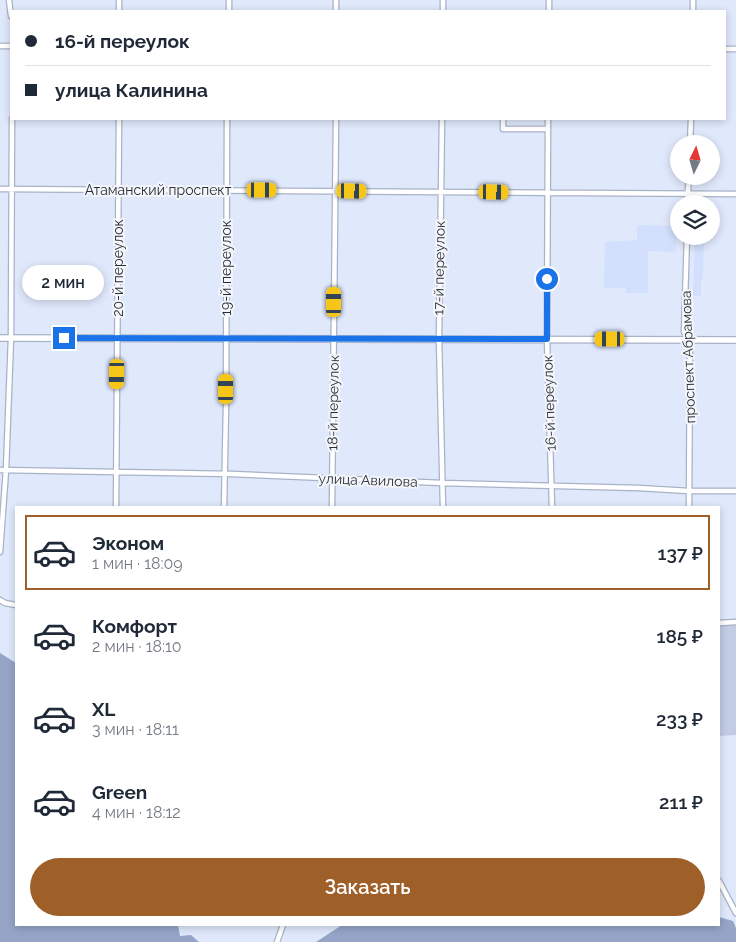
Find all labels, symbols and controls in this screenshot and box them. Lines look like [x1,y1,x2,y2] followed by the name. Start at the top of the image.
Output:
[55,30,190,52] text: 16-й переулок
[55,79,208,101] text: улица Калинина
[670,135,720,185] north arrow
[670,135,720,245] map controls
[85,182,232,198] street label: Атаманский проспект
[247,183,277,198] car
[336,183,367,199] car
[478,184,509,200] car
[670,195,720,245] button: layers
[110,219,126,317] street label: 20-й переулок
[218,220,234,316] street label: 19-й переулок
[430,220,448,316] street label: 17-й переулок
[23,266,105,300] callout: 2 мин
[536,268,558,290] route start
[41,273,85,292] text: 2 мин
[326,287,341,317] car
[678,290,698,424] street label: проспект Абрамова
[53,327,75,349] route end
[595,332,625,347] car
[324,355,342,451] street label: 18-й переулок
[539,355,559,451] street label: 16-й переулок
[109,359,124,389] car
[218,374,233,404] car
[318,470,418,490] street label: улица Авилова
[32,530,77,575] icon: car
[92,532,164,554] text: Эконом
[658,542,703,564] text: 137 ₽
[92,554,183,573] text: 1 мин · 18:09
[32,613,77,658] icon: car
[92,615,177,637] text: Комфорт
[657,625,703,647] text: 185 ₽
[92,637,182,656] text: 2 мин · 18:10
[32,696,77,741] icon: car
[92,698,115,720] text: XL
[656,708,703,730] text: 233 ₽
[92,720,179,739] text: 3 мин · 18:11
[32,779,77,824] icon: car
[92,781,147,803] text: Green
[659,791,703,813] text: 211 ₽
[92,803,181,822] text: 4 мин · 18:12
[30,858,705,916] button: Заказать

